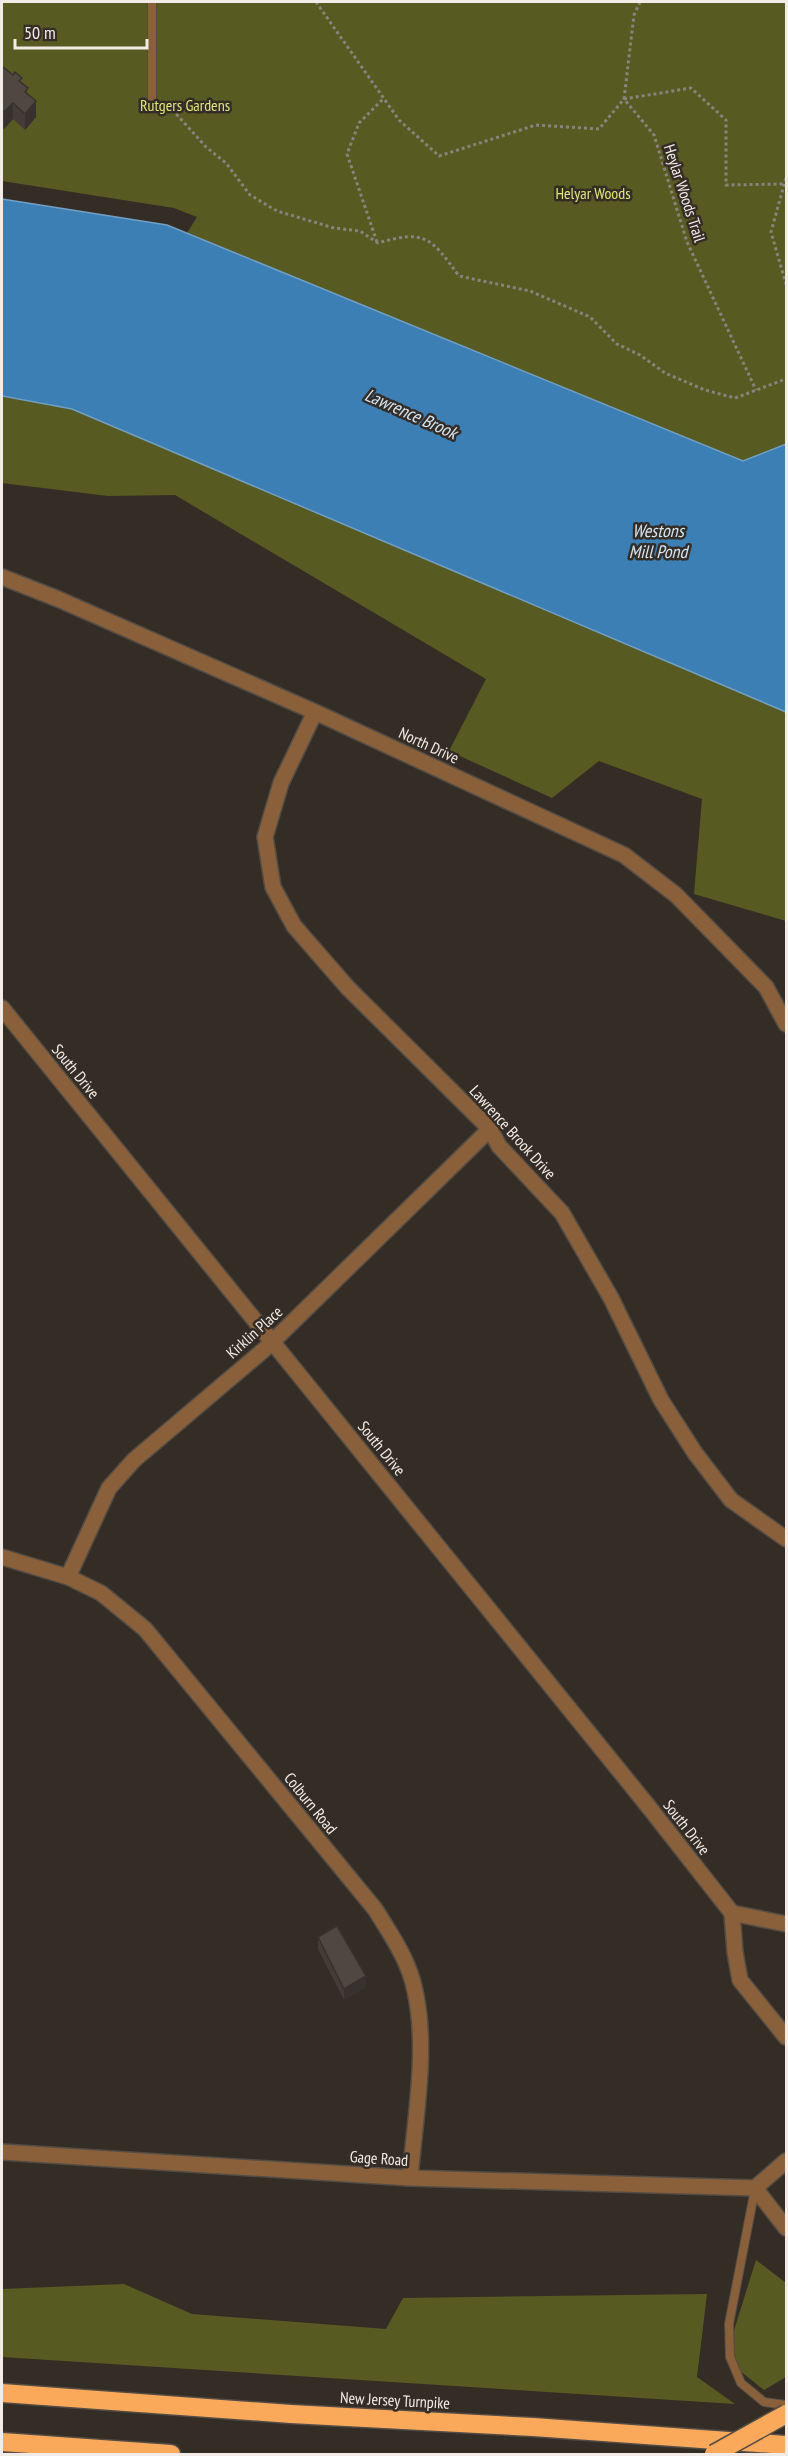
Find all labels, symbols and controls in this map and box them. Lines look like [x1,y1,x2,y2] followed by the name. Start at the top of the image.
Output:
[15,12,147,50] scale bar
[24,21,56,44] text: 50 m
[140,95,230,115] park label: Rutgers Gardens
[660,142,710,245] street label: Heylar Woods Trail
[555,183,631,203] park label: Helyar Woods
[361,383,463,445] water label: Lawrence Brook
[629,519,690,563] water label: Westons Mill Pond
[396,722,462,768] street label: North Drive
[48,1040,104,1102] street label: South Drive
[466,1081,560,1183] street label: Lawrence Brook Drive
[222,1301,286,1363] street label: Kirklin Place
[354,1417,410,1479] street label: South Drive
[280,1768,342,1838] street label: Colburn Road
[659,1795,715,1859] street label: South Drive
[349,2146,409,2170] street label: Gage Road
[340,2387,450,2413] street label: New Jersey Turnpike

